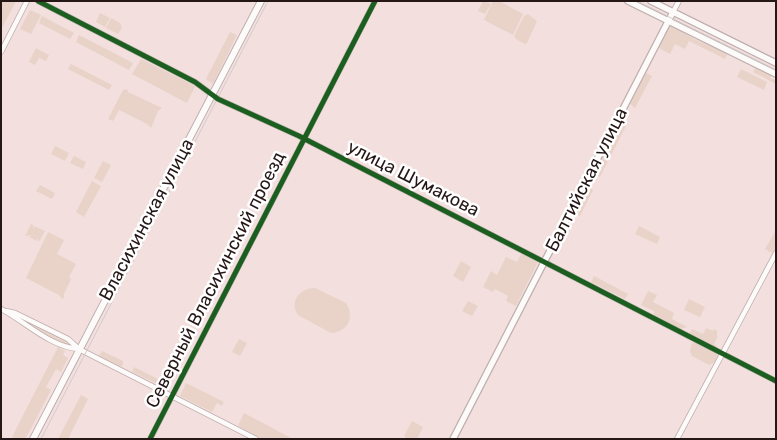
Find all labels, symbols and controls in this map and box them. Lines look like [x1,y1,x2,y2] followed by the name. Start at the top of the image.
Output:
[541,104,633,256] street label: Балтийская улица
[95,135,199,305] street label: Власихинская улица
[343,136,483,222] street label: улица Шумакова
[142,148,290,412] street label: Северный Власихинский проезд

